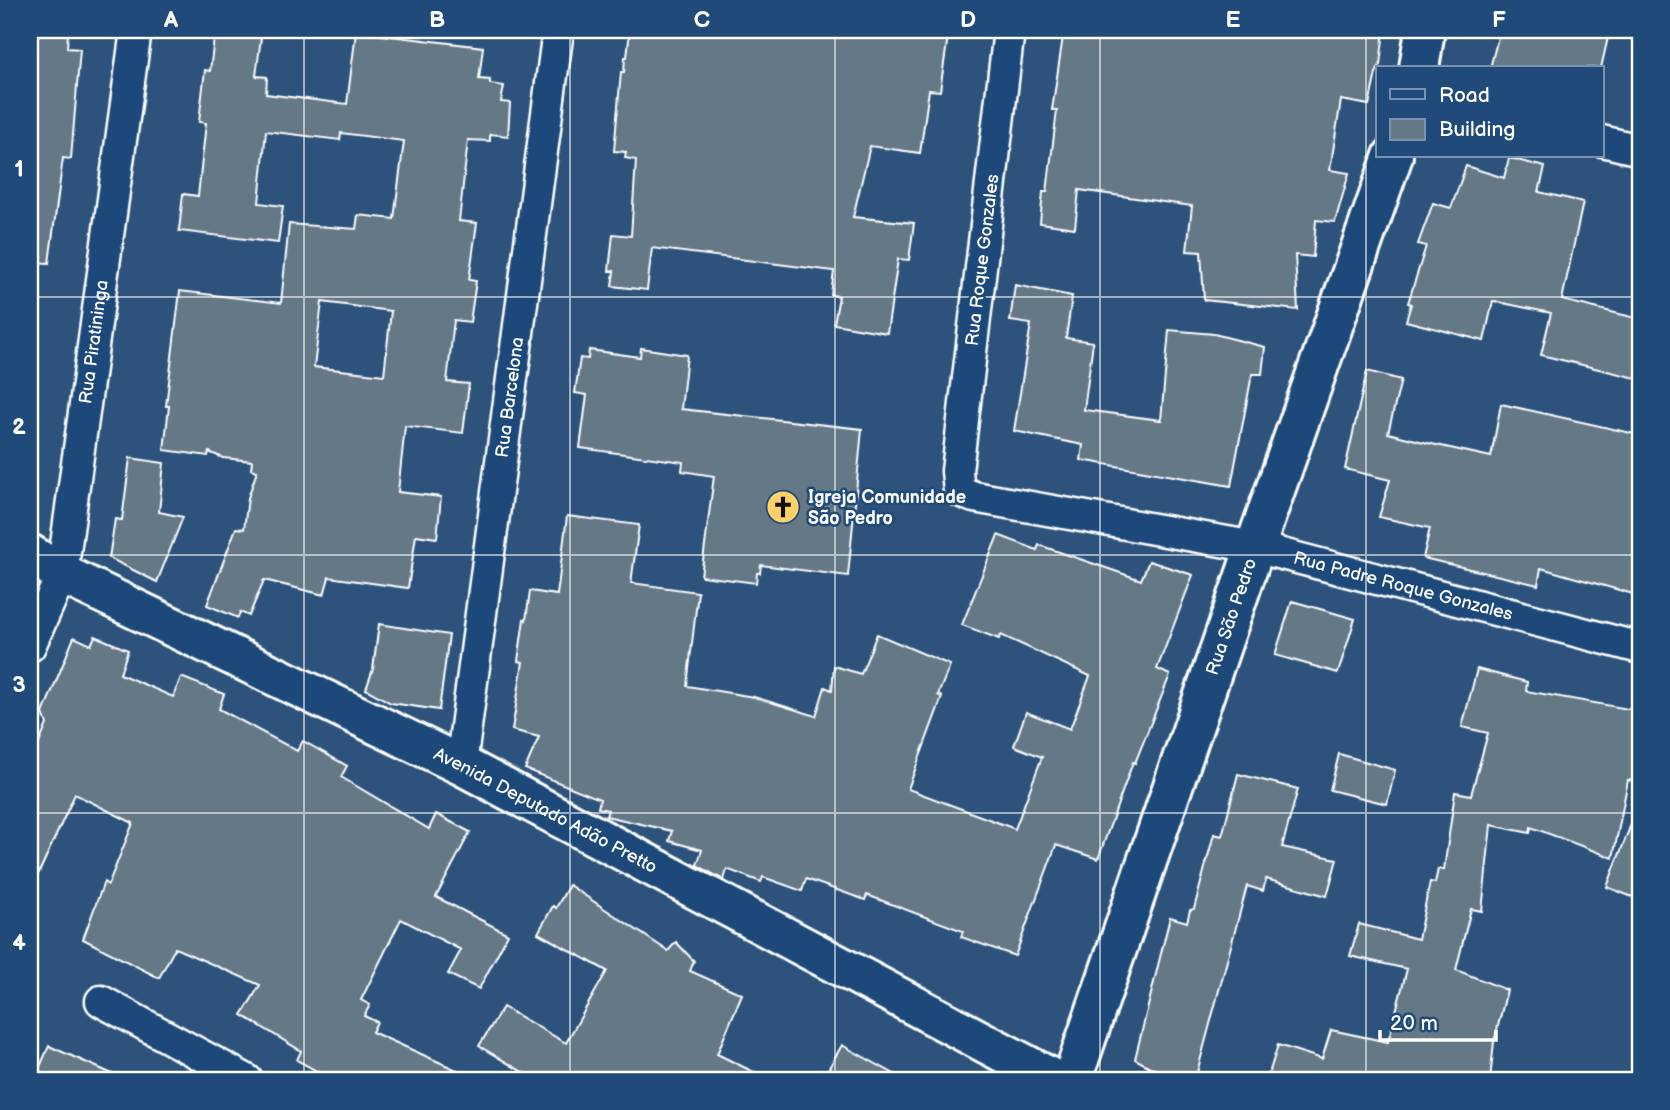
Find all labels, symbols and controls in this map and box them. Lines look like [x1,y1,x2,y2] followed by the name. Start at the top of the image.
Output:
[163,6,179,34] text: A
[429,6,445,34] text: B
[694,6,710,34] text: C
[960,6,976,34] text: D
[1226,6,1241,34] text: E
[1492,6,1506,34] text: F
[1376,66,1604,158] legend
[1439,83,1490,108] text: Road
[1439,117,1515,142] text: Building
[14,155,24,183] text: 1
[962,173,1003,347] street label: Rua Roque Gonzales
[75,279,113,405] street label: Rua Piratininga
[492,336,528,459] street label: Rua Barcelona
[12,413,26,441] text: 2
[808,487,966,529] place label: Igreja Comunidade São Pedro
[764,488,802,526] church icon: Igreja Comunidade São Pedro
[1291,548,1515,625] street label: Rua Padre Roque Gonzales
[1202,556,1261,678] street label: Rua São Pedro
[12,671,26,699] text: 3
[430,744,661,878] street label: Avenida Deputado Adão Pretto
[12,929,26,957] text: 4
[1380,998,1495,1042] scale bar
[1390,1011,1438,1036] text: 20 m

